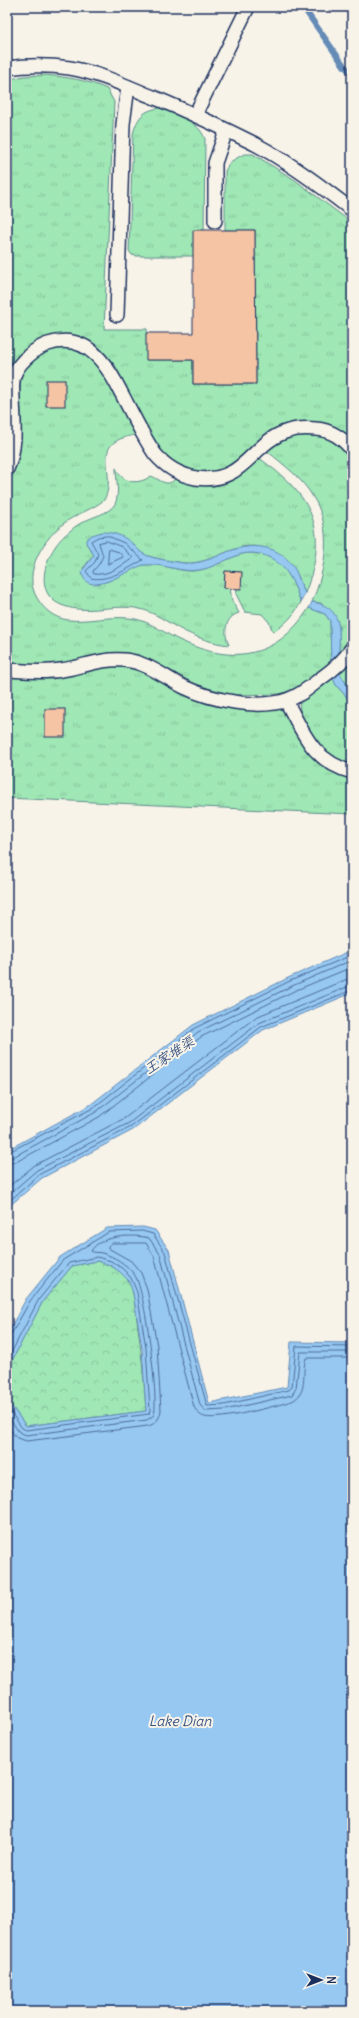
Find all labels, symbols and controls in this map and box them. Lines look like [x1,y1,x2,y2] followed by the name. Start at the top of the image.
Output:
[141,1032,198,1078] water label: 王家堆渠
[149,1712,212,1730] water label: Lake Dian
[301,1960,341,2000] north arrow
[324,1976,338,1984] text: N

